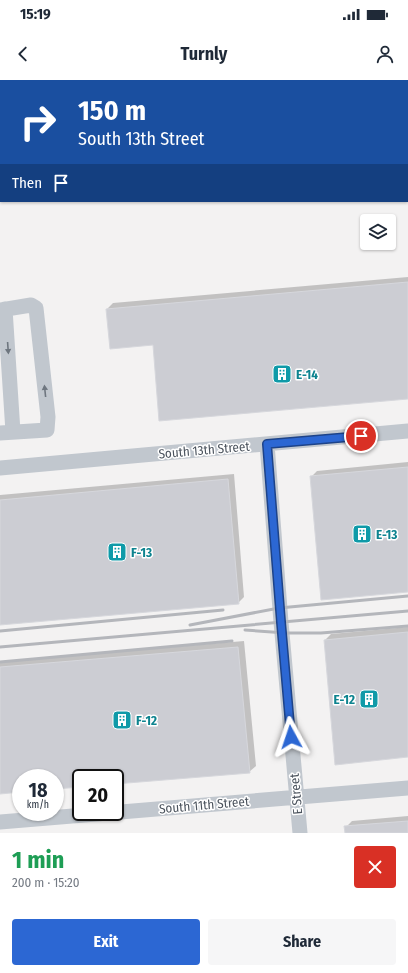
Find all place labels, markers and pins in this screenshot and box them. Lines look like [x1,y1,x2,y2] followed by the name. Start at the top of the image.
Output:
[271,363,293,385] building icon: E-14
[296,367,318,382] place label: E-14
[344,419,378,453] pin
[351,523,373,545] building icon: E-13
[376,527,398,542] place label: E-13
[106,541,128,563] building icon: F-13
[131,545,152,560] place label: F-13
[358,688,380,710] building icon: E-12
[334,692,355,707] place label: E-12
[111,709,133,731] building icon: F-12
[136,713,157,728] place label: F-12

